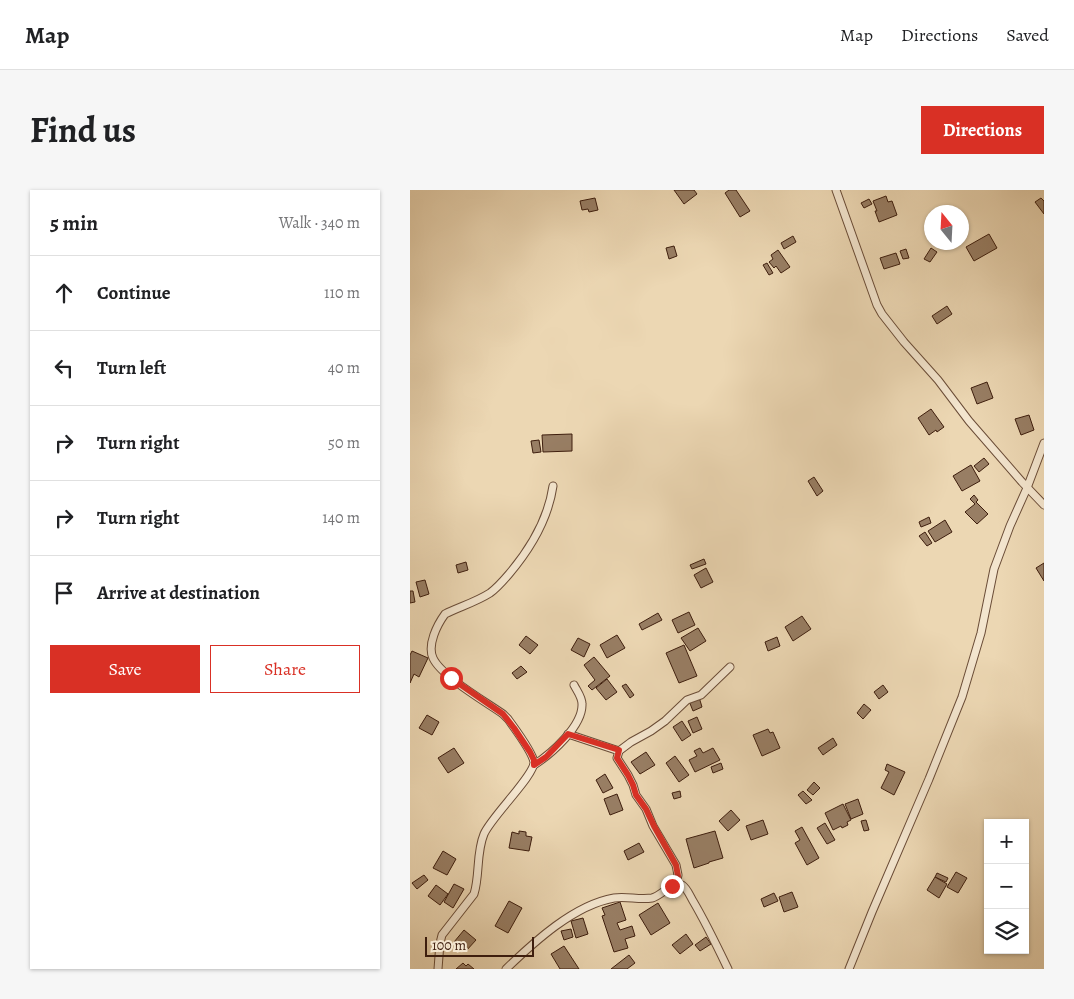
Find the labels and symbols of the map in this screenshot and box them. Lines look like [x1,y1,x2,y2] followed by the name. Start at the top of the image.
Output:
[924,205,969,250] north arrow
[440,667,463,690] route start
[661,875,684,898] route end
[425,934,534,957] scale bar

